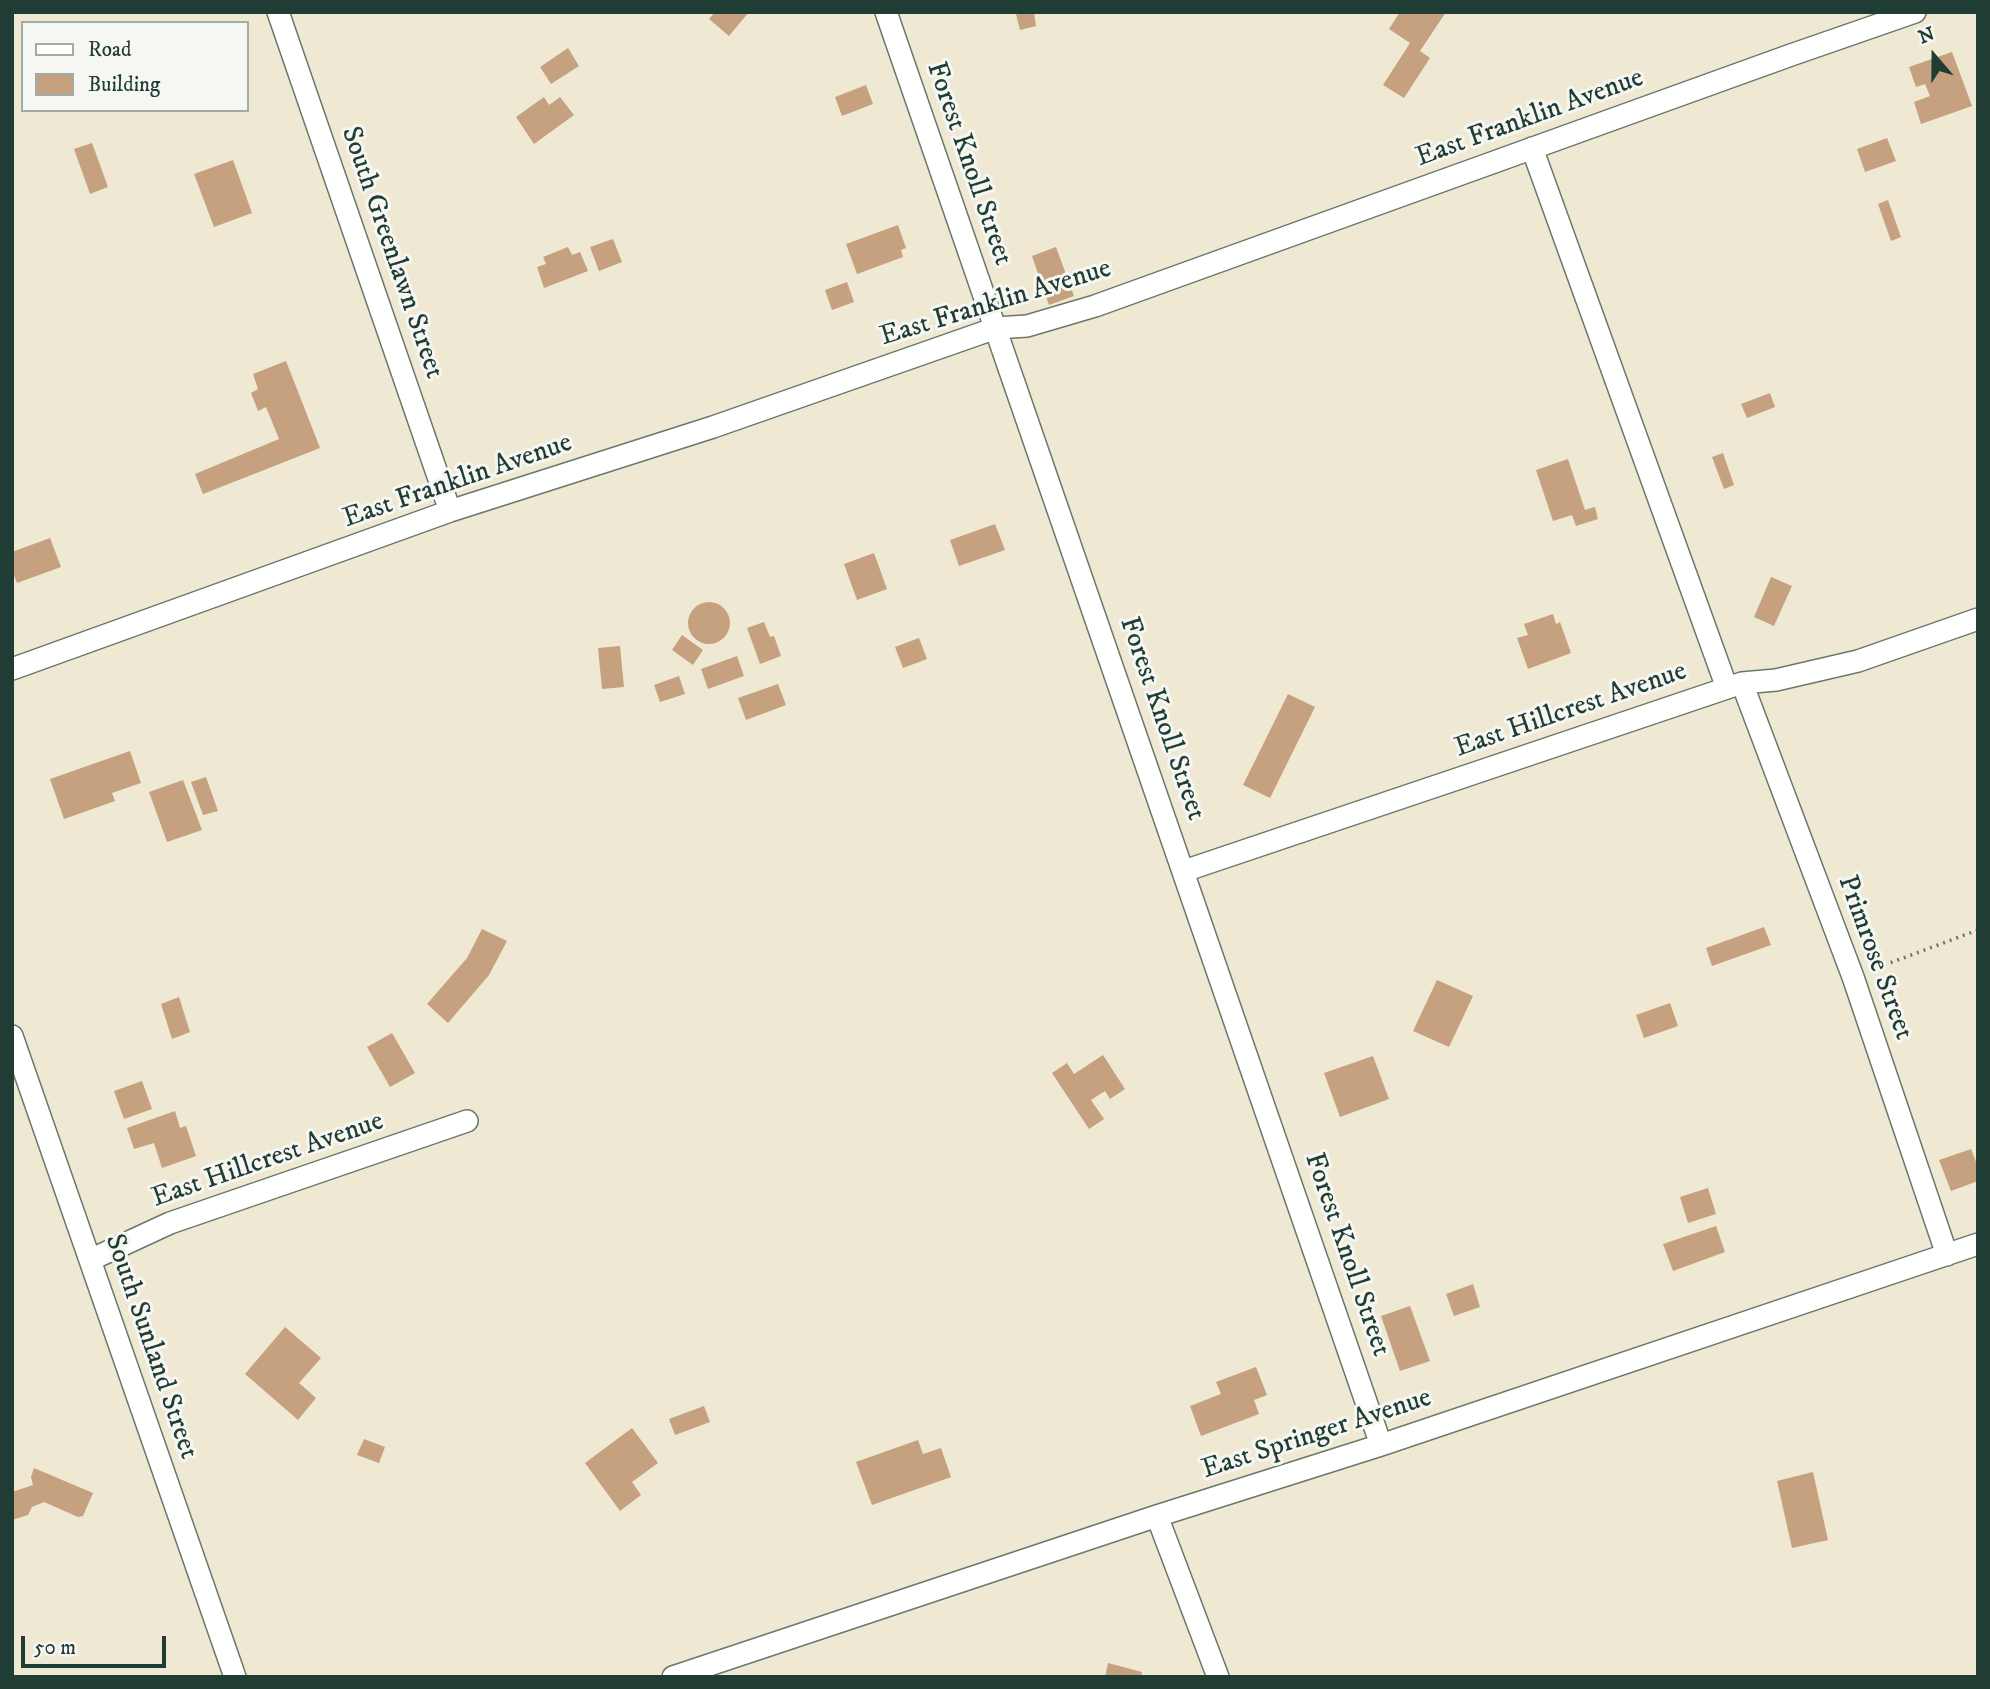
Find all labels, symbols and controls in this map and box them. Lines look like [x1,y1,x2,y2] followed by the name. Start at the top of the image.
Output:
[21,21,248,112] legend
[1899,21,1969,91] north arrow
[1915,22,1938,49] text: N
[88,37,132,63] text: Road
[917,58,1019,270] street label: Forest Knoll Street
[1412,62,1648,176] street label: East Franklin Avenue
[88,72,160,98] text: Building
[332,123,450,383] street label: South Greenlawn Street
[877,253,1115,355] street label: East Franklin Avenue
[339,427,577,537] street label: East Franklin Avenue
[1110,613,1212,825] street label: Forest Knoll Street
[1451,656,1691,766] street label: East Hillcrest Avenue
[1829,871,1919,1045] street label: Primrose Street
[148,1106,388,1216] street label: East Hillcrest Avenue
[1295,1149,1397,1361] street label: Forest Knoll Street
[96,1230,204,1464] street label: South Sunland Street
[1198,1382,1436,1488] street label: East Springer Avenue
[24,1622,170,1666] scale bar
[34,1635,76,1661] text: 50 m

